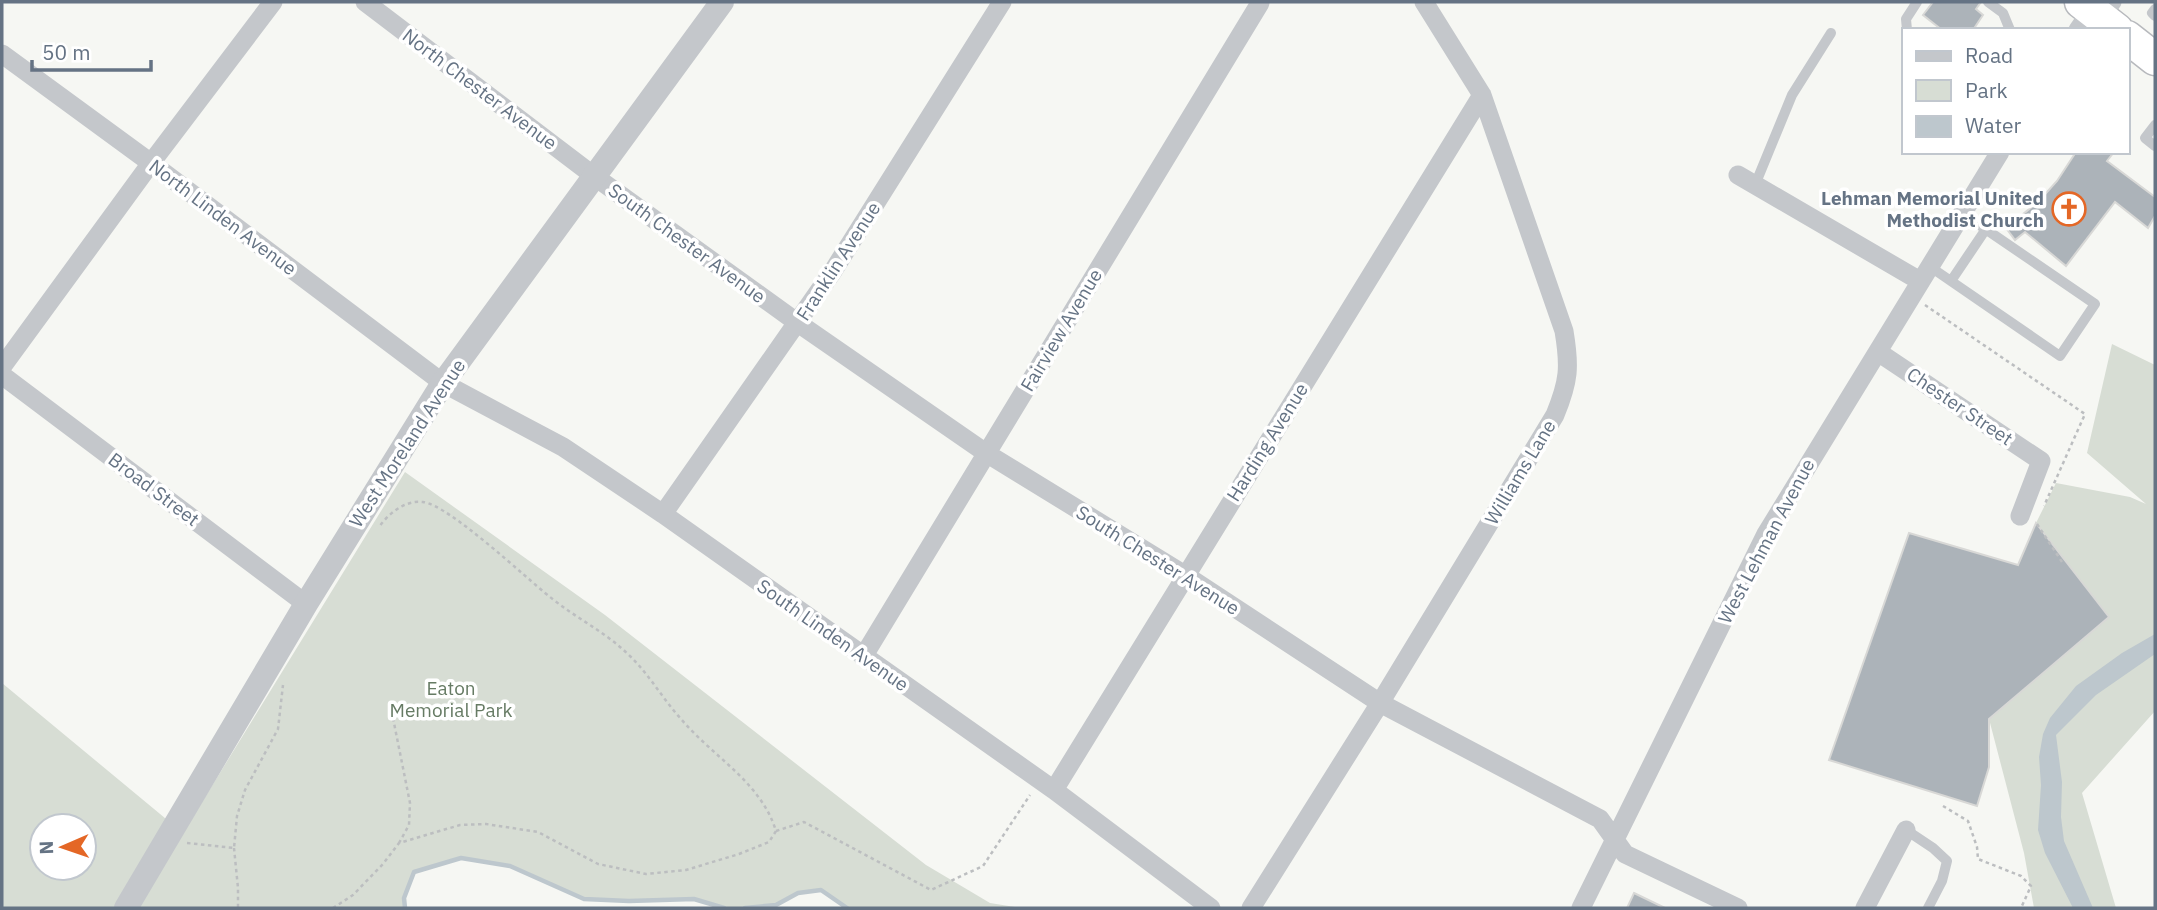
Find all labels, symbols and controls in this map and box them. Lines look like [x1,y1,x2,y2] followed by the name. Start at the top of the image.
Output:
[398,23,562,155] street label: North Chester Avenue
[32,28,150,72] scale bar
[1902,28,2129,154] legend
[42,38,91,66] text: 50 m
[1965,41,2013,69] text: Road
[1965,76,2008,104] text: Park
[1965,111,2022,139] text: Water
[145,154,301,280] street label: North Linden Avenue
[604,178,770,308] street label: South Chester Avenue
[1821,186,2044,232] place label: Lehman Memorial United Methodist Church
[2050,190,2088,228] church icon: Lehman Memorial United Methodist Church
[791,197,885,325] street label: Franklin Avenue
[1015,264,1107,396] street label: Fairview Avenue
[344,354,470,532] street label: West Moreland Avenue
[1902,362,2018,450] street label: Chester Street
[1221,378,1313,506] street label: Harding Avenue
[1479,415,1561,529] street label: Williams Lane
[104,447,204,531] street label: Broad Street
[1712,454,1820,628] street label: West Lehman Avenue
[1072,500,1244,620] street label: South Chester Avenue
[753,574,913,696] street label: South Linden Avenue
[389,676,513,722] park label: Eaton Memorial Park
[28,812,98,882] north arrow
[34,840,58,855] text: N

